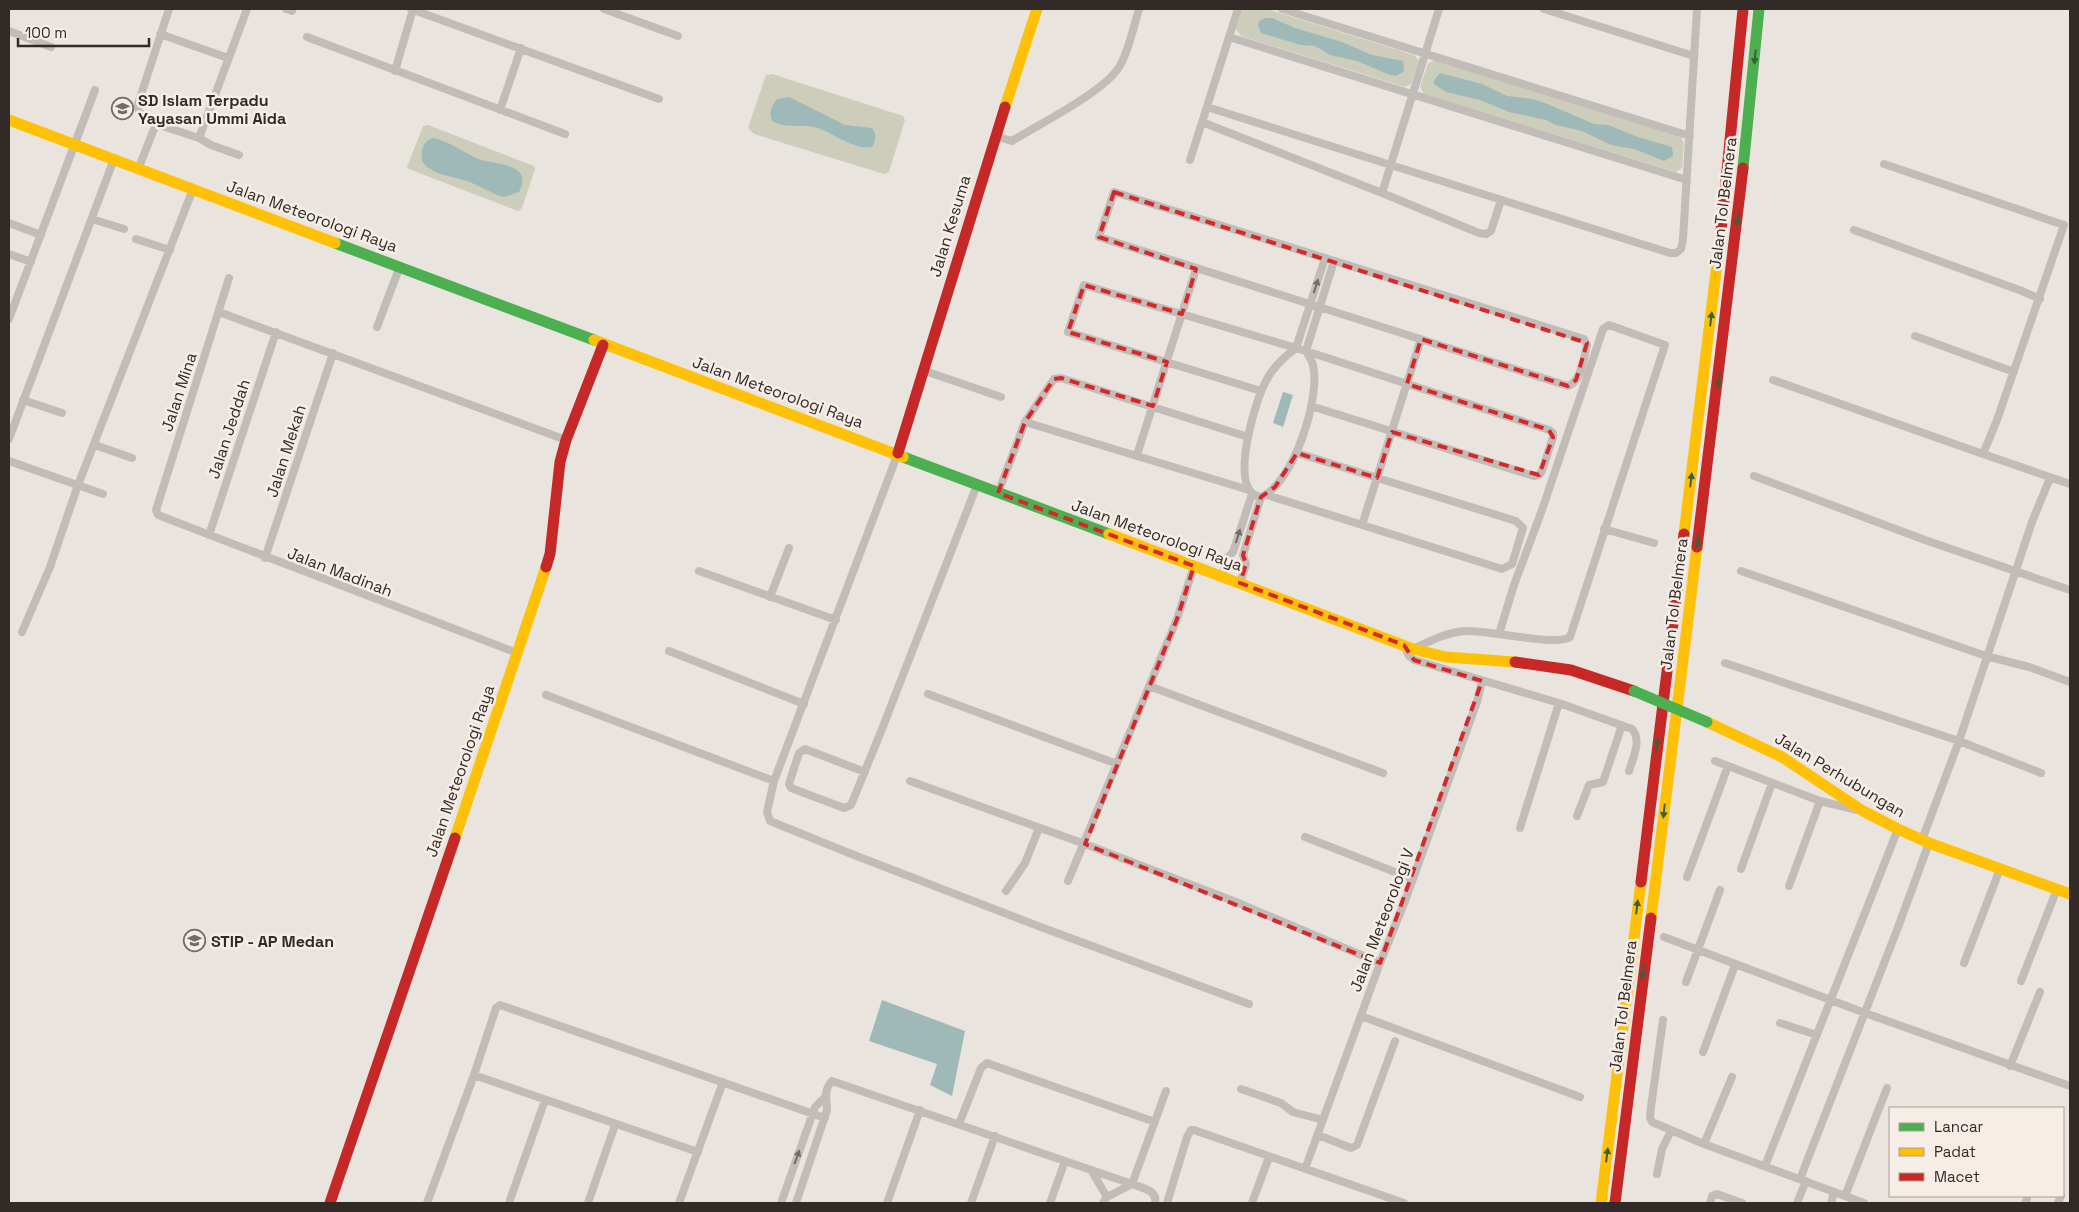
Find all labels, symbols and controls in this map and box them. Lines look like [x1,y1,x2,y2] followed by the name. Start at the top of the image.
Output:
[18,15,149,47] scale bar
[25,23,67,42] text: 100 m
[1751,50,1759,66] one-way arrow
[138,90,286,129] place label: SD Islam Terpadu Yayasan Ummi Aida
[110,97,134,121] school or university icon: SD Islam Terpadu Yayasan Ummi Aida
[1704,136,1742,270] street label: Jalan Tol Belmera
[925,173,975,279] street label: Jalan Kesuma
[224,175,400,257] street label: Jalan Meteorologi Raya
[1734,211,1742,227] one-way arrow
[1312,279,1320,294] one-way arrow
[1707,310,1715,326] one-way arrow
[156,350,202,434] street label: Jalan Mina
[690,351,866,433] street label: Jalan Meteorologi Raya
[1715,373,1723,389] one-way arrow
[203,377,255,481] street label: Jalan Jeddah
[261,402,311,500] street label: Jalan Mekah
[1687,472,1695,488] one-way arrow
[1069,494,1245,576] street label: Jalan Meteorologi Raya
[1235,528,1243,543] one-way arrow
[1694,534,1702,550] one-way arrow
[1655,537,1693,671] street label: Jalan Tol Belmera
[284,542,396,602] street label: Jalan Madinah
[421,682,499,860] street label: Jalan Meteorologi Raya
[1771,728,1909,822] street label: Jalan Perhubungan
[1653,737,1661,753] one-way arrow
[1660,803,1668,819] one-way arrow
[1345,845,1419,995] street label: Jalan Meteorologi V
[1634,898,1642,914] one-way arrow
[183,929,207,953] school or university icon: STIP - AP Medan
[211,931,334,952] place label: STIP - AP Medan
[1604,939,1642,1073] street label: Jalan Tol Belmera
[1639,964,1647,980] one-way arrow
[1889,1107,2064,1197] legend
[1934,1117,1984,1136] text: Lancar
[1934,1142,1976,1161] text: Padat
[1603,1147,1611,1163] one-way arrow
[794,1150,801,1165] one-way arrow
[1934,1167,1980,1186] text: Macet

